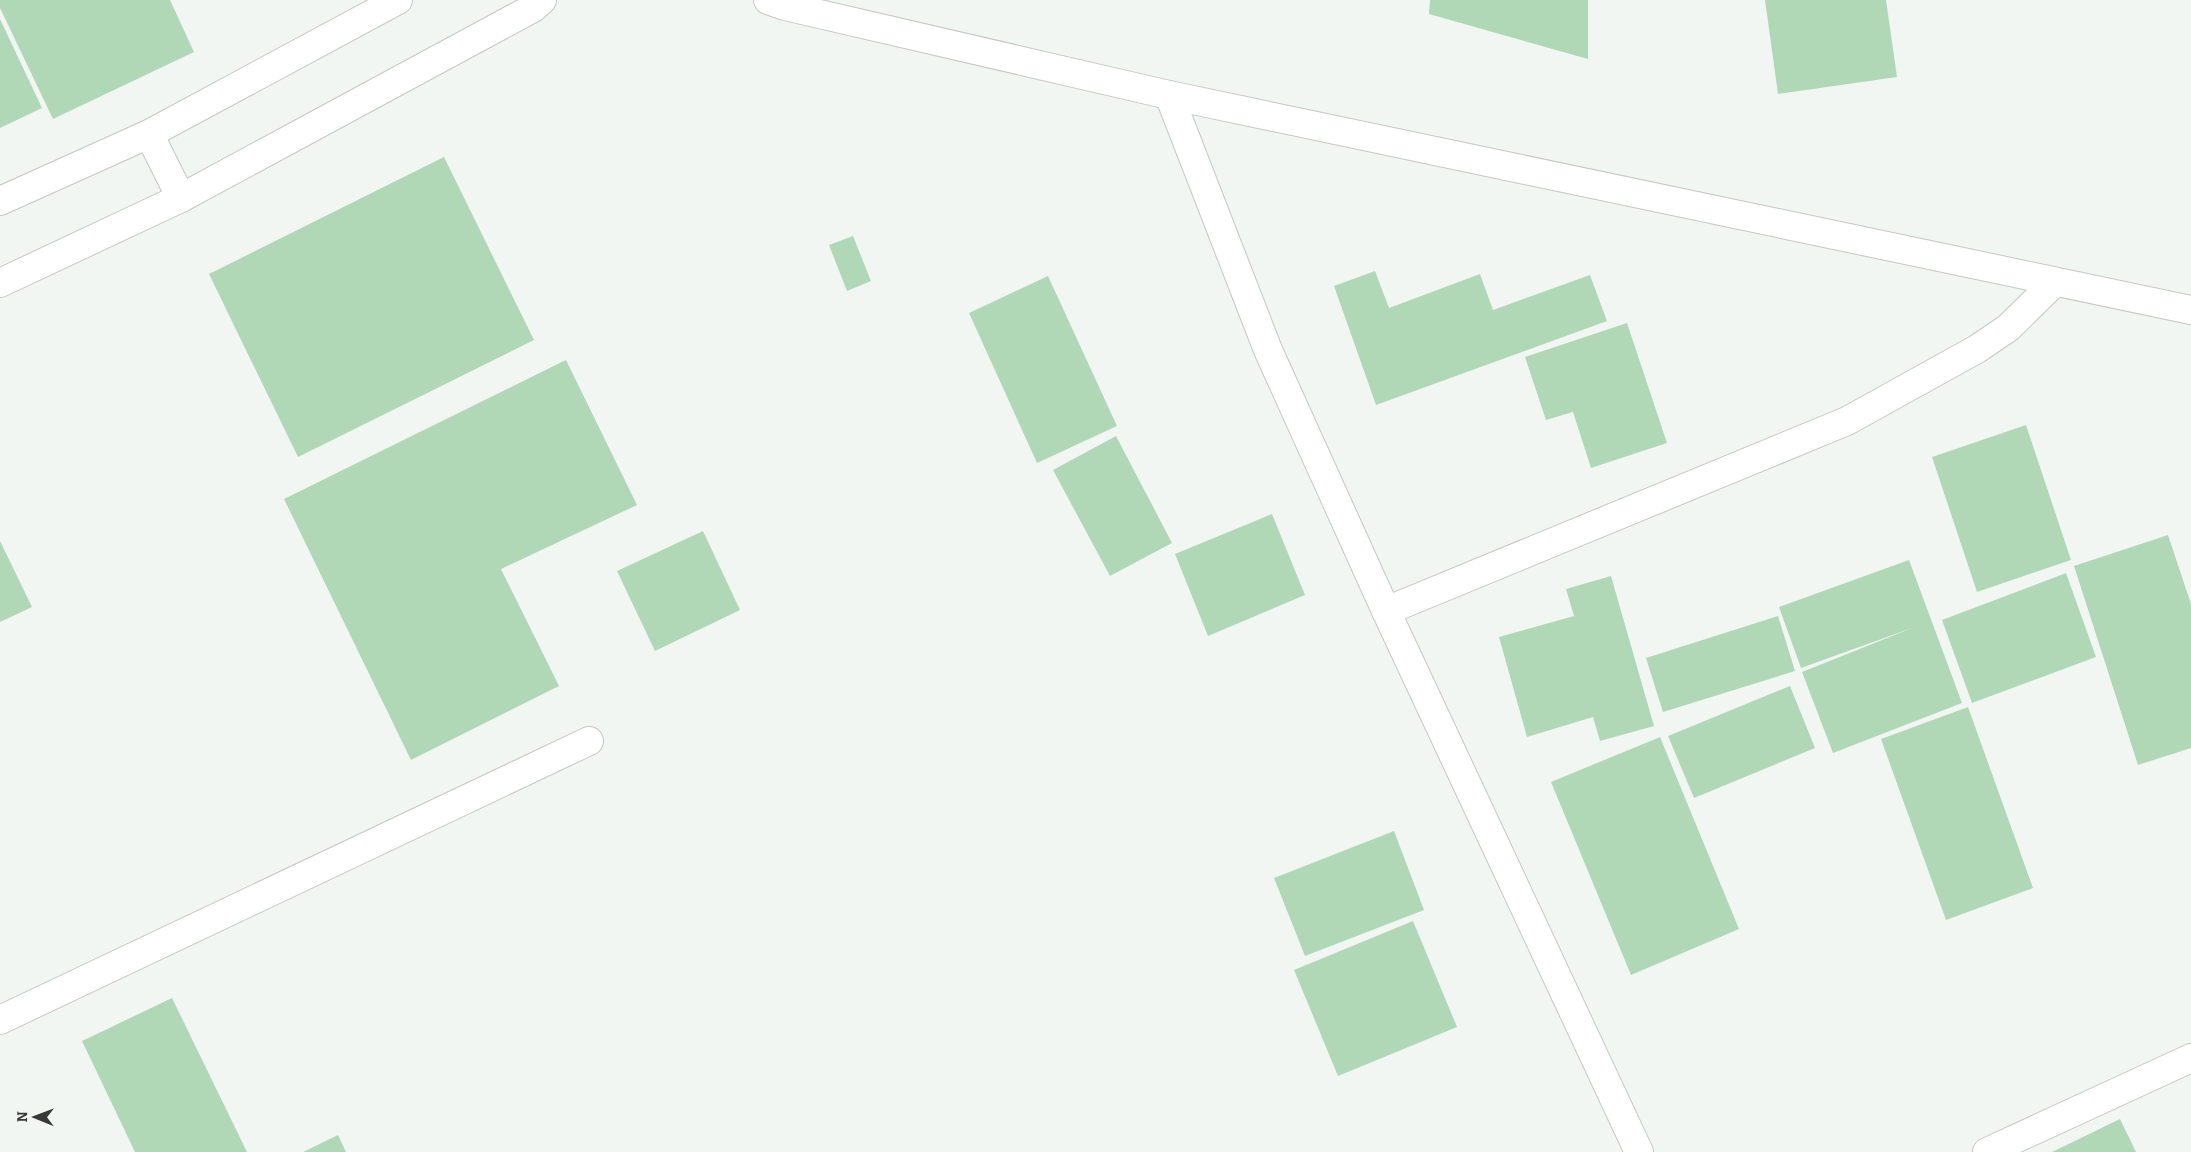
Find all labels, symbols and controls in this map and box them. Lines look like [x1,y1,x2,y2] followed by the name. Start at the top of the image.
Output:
[10,1092,60,1142] north arrow
[14,1111,31,1122] text: N

